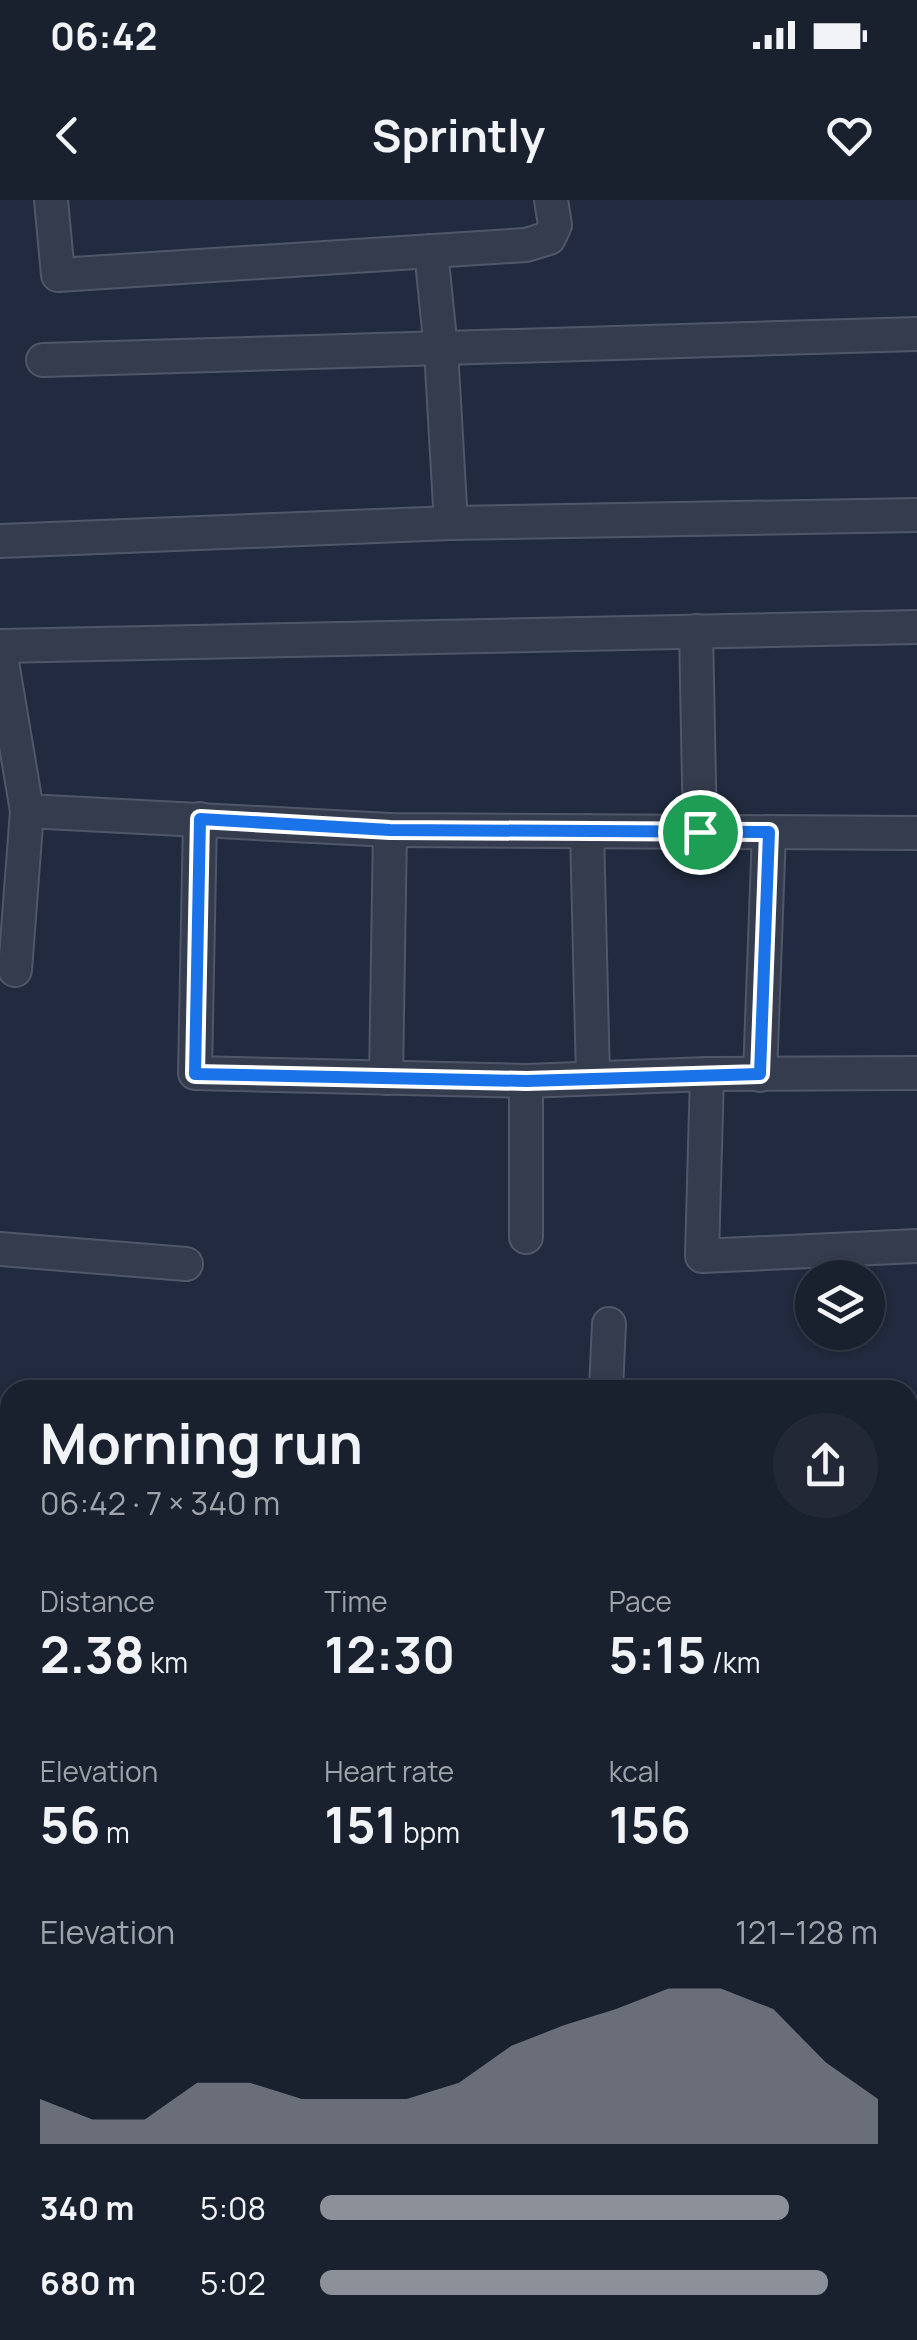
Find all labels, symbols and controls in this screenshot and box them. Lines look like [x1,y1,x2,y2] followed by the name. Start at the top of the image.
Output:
[50,9,157,61] text: 06:42
[372,104,545,166] text: Sprintly
[40,108,95,163] icon: back
[822,108,877,163] icon: heart
[658,790,743,875] pin
[673,805,728,860] icon: arrive
[795,1260,885,1350] map controls
[795,1260,885,1350] button: layers
[40,1405,363,1481] text: Morning run
[773,1413,878,1518] button: share
[40,1481,280,1525] text: 06:42 · 7 × 340 m
[40,1582,155,1620] text: Distance
[324,1582,388,1620] text: Time
[609,1582,672,1620] text: Pace
[40,1620,145,1688] text: 2.38
[324,1620,455,1688] text: 12:30
[609,1620,706,1688] text: 5:15
[145,1643,188,1681] text: km
[706,1643,760,1681] text: /km
[40,1752,158,1790] text: Elevation
[324,1752,454,1790] text: Heart rate
[609,1752,660,1790] text: kcal
[40,1790,100,1858] text: 56
[324,1790,397,1858] text: 151
[609,1790,691,1858] text: 156
[100,1813,130,1851] text: m
[397,1813,460,1851] text: bpm
[40,1910,175,1954] text: Elevation
[735,1910,878,1954] text: 121–128 m
[40,2186,134,2230] text: 340 m
[200,2186,266,2230] text: 5:08
[40,2261,136,2305] text: 680 m
[200,2261,266,2305] text: 5:02

